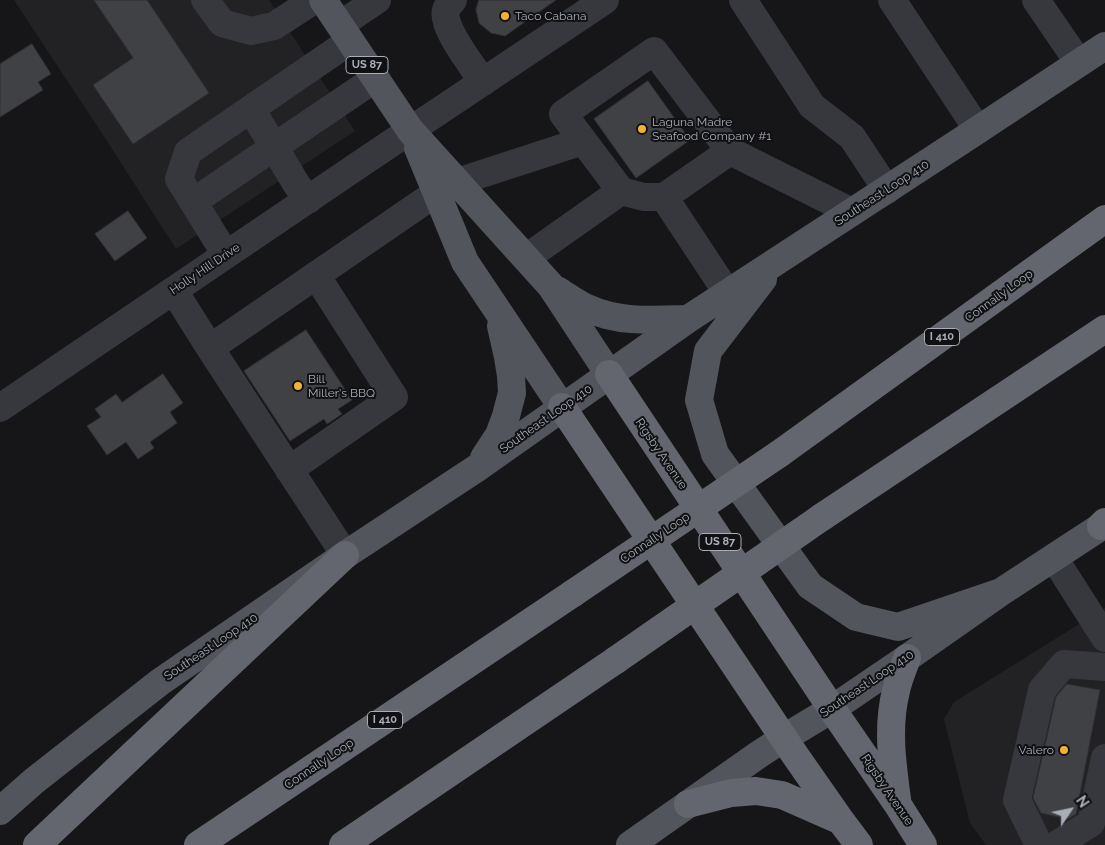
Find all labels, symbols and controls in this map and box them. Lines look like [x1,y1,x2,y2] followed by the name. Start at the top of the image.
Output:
[515,9,587,23] place label: Taco Cabana
[499,10,511,22] marker: Taco Cabana
[346,56,388,74] road number: US 87
[652,115,771,143] place label: Laguna Madre Seafood Company #1
[636,123,648,135] marker: Laguna Madre Seafood Company #1
[832,157,932,229] street label: Southeast Loop 410
[167,240,243,298] street label: Holly Hill Drive
[962,267,1036,325] street label: Connally Loop
[924,328,960,346] road number: I 410
[308,372,375,400] place label: Bill Miller's BBQ
[292,380,304,392] marker: Bill Miller's BBQ
[497,382,595,456] street label: Southeast Loop 410
[632,416,690,492] street label: Rigsby Avenue
[618,510,692,566] street label: Connally Loop
[699,534,741,550] road number: US 87
[162,610,260,684] street label: Southeast Loop 410
[818,647,916,721] street label: Southeast Loop 410
[368,712,402,728] road number: I 410
[282,736,356,792] street label: Connally Loop
[1018,743,1054,757] place label: Valero
[1058,744,1070,756] marker: Valero
[858,752,916,828] street label: Rigsby Avenue
[1045,785,1095,835] north arrow
[1073,793,1092,811] text: N

